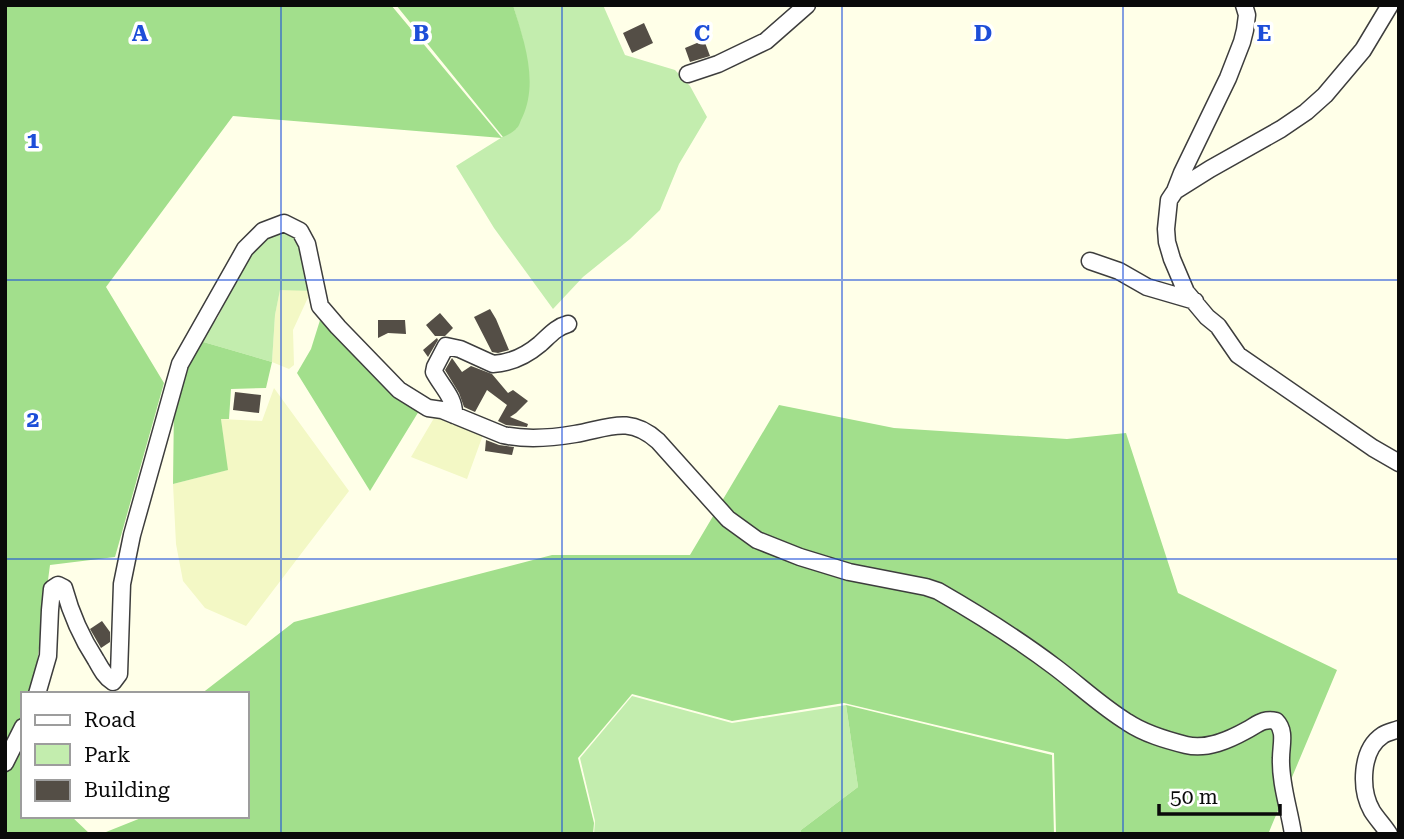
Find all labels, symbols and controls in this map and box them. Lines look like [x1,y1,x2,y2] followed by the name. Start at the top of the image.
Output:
[132,20,149,47] text: A
[413,20,429,47] text: B
[694,20,710,47] text: C
[974,20,992,47] text: D
[1257,20,1271,47] text: E
[27,127,40,154] text: 1
[27,406,39,433] text: 2
[21,692,248,818] legend
[84,708,136,732] text: Road
[84,743,130,767] text: Park
[1159,772,1280,816] scale bar
[84,778,170,802] text: Building
[1170,785,1218,809] text: 50 m

